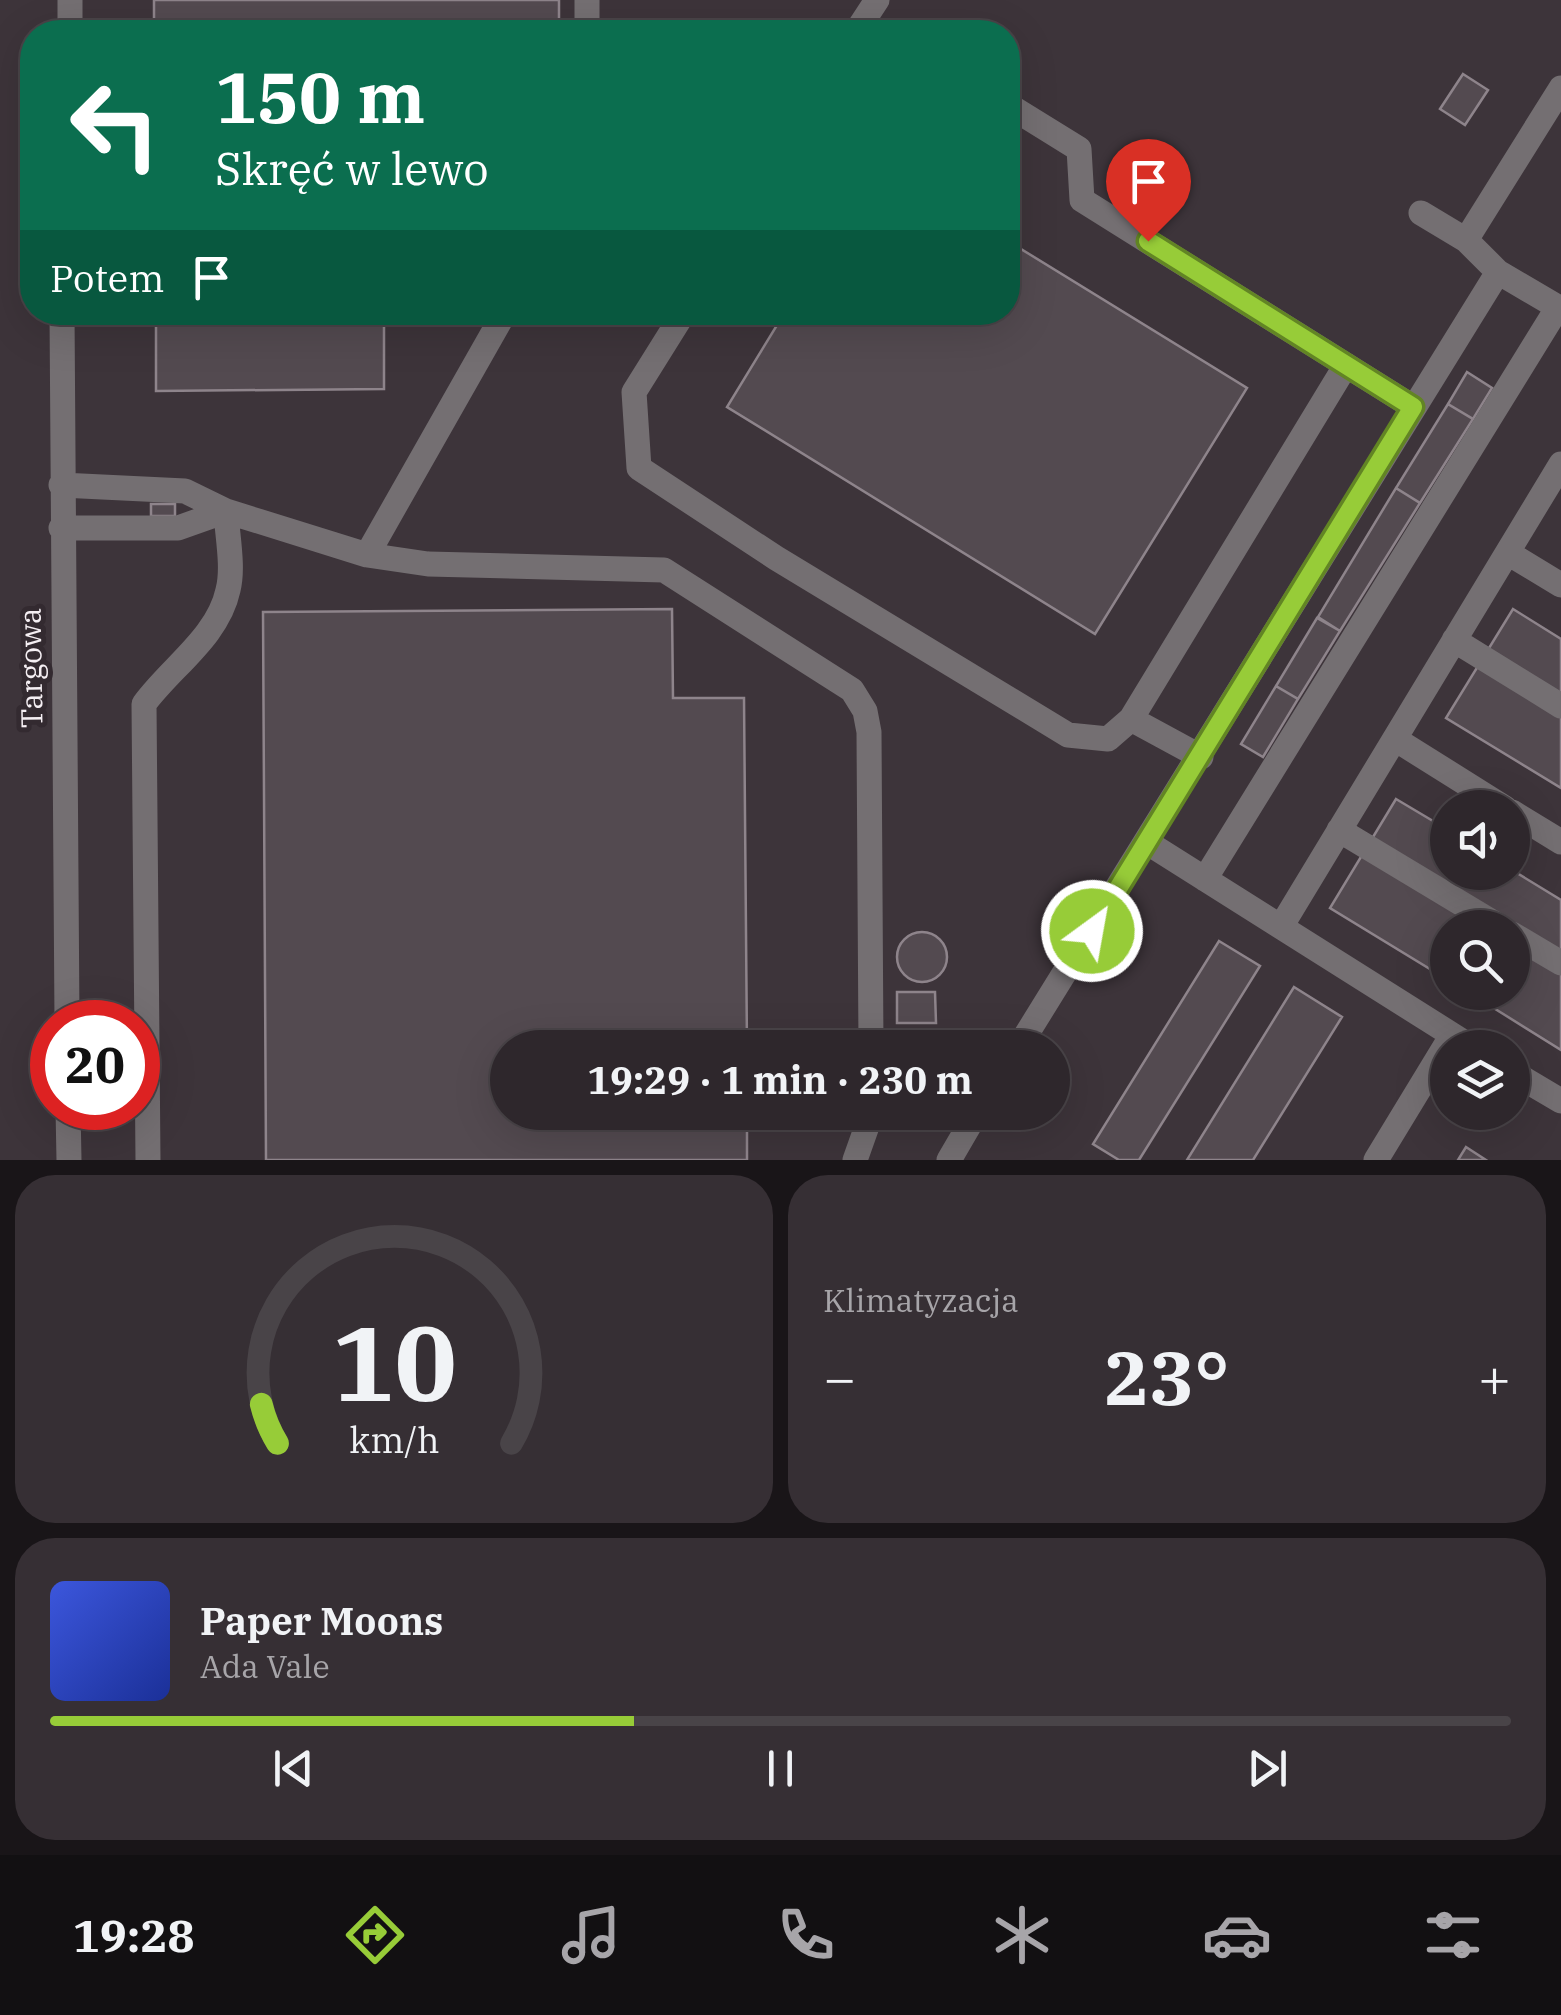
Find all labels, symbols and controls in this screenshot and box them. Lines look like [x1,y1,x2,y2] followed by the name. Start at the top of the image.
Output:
[215,51,425,142] text: 150 m
[50,60,180,190] icon: left
[215,139,489,197] text: Skręć w lewo
[1106,139,1191,242] pin
[1121,154,1176,209] icon: arrive
[184,250,239,305] icon: arrive
[50,253,164,302] text: Potem
[9,607,51,729] street label: Targowa
[1430,790,1530,1130] map controls
[1430,790,1530,890] button: sound
[1040,879,1144,983] position arrow
[1430,910,1530,1010] button: search
[30,1000,160,1130] speed limit sign: 20
[1430,1030,1530,1130] button: layers
[587,1055,973,1104] text: 19:29 · 1 min · 230 m
[823,1279,1019,1321] text: Klimatyzacja
[332,1294,456,1430] text: 10
[1104,1328,1230,1426] text: 23°
[823,1342,856,1413] text: −
[1478,1342,1511,1413] text: +
[349,1416,439,1463] text: km/h
[200,1596,443,1645] text: Paper Moons
[200,1645,330,1687] text: Ada Vale
[266,1741,321,1796] icon: previous
[753,1741,808,1796] icon: pause
[1240,1741,1295,1796] icon: next
[340,1900,410,1970] icon: directions
[556,1900,626,1970] icon: music
[771,1900,841,1970] icon: phone
[987,1900,1057,1970] icon: climate
[1202,1900,1272,1970] icon: car
[1418,1900,1488,1970] icon: filters
[73,1906,194,1964] text: 19:28

